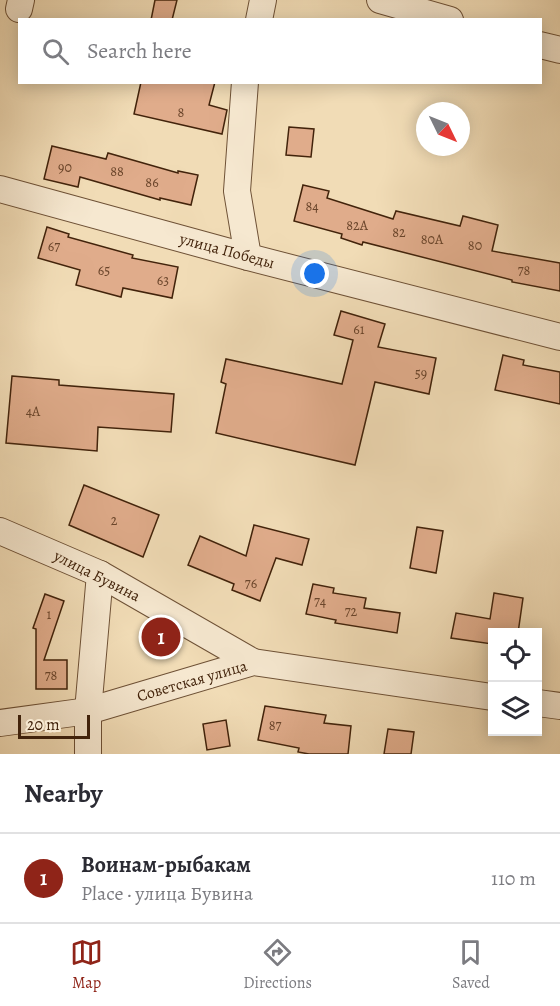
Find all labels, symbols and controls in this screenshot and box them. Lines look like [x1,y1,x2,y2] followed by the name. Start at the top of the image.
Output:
[18,18,542,84] search box
[39,35,72,68] icon: search
[87,36,192,66] text: Search here
[416,102,470,156] north arrow
[178,103,185,122] house number: 8
[58,158,72,177] house number: 90
[110,162,124,181] house number: 88
[145,173,159,192] house number: 86
[305,197,319,216] house number: 84
[346,216,369,235] house number: 82А
[392,223,406,242] house number: 82
[176,228,277,274] street label: улица Победы
[421,230,444,249] house number: 80А
[468,236,482,255] house number: 80
[48,237,60,256] house number: 67
[300,259,329,288] your location
[98,261,110,280] house number: 65
[518,261,531,280] house number: 78
[157,271,169,290] house number: 63
[353,320,365,339] house number: 61
[415,364,427,383] house number: 59
[26,402,41,421] house number: 4А
[111,511,118,530] house number: 2
[49,544,145,608] street label: улица Бувина
[245,574,257,593] house number: 76
[314,592,326,611] house number: 74
[345,602,358,621] house number: 72
[47,605,52,624] house number: 1
[142,614,180,660] pin: 1
[488,628,542,736] map controls
[488,628,542,682] button: locate
[134,655,250,707] street label: Советская улица
[45,666,58,685] house number: 78
[488,682,542,736] button: layers
[18,712,90,740] scale bar
[27,714,60,736] text: 20 m
[269,716,281,735] house number: 87
[24,776,103,811] text: Nearby
[81,850,251,880] text: Воинам-рыбакам
[40,865,47,892] text: 1
[491,865,536,892] text: 110 m
[81,880,253,907] text: Place · улица Бувина
[70,936,103,994] tab: Map
[243,936,312,994] tab: Directions
[452,936,490,994] tab: Saved

